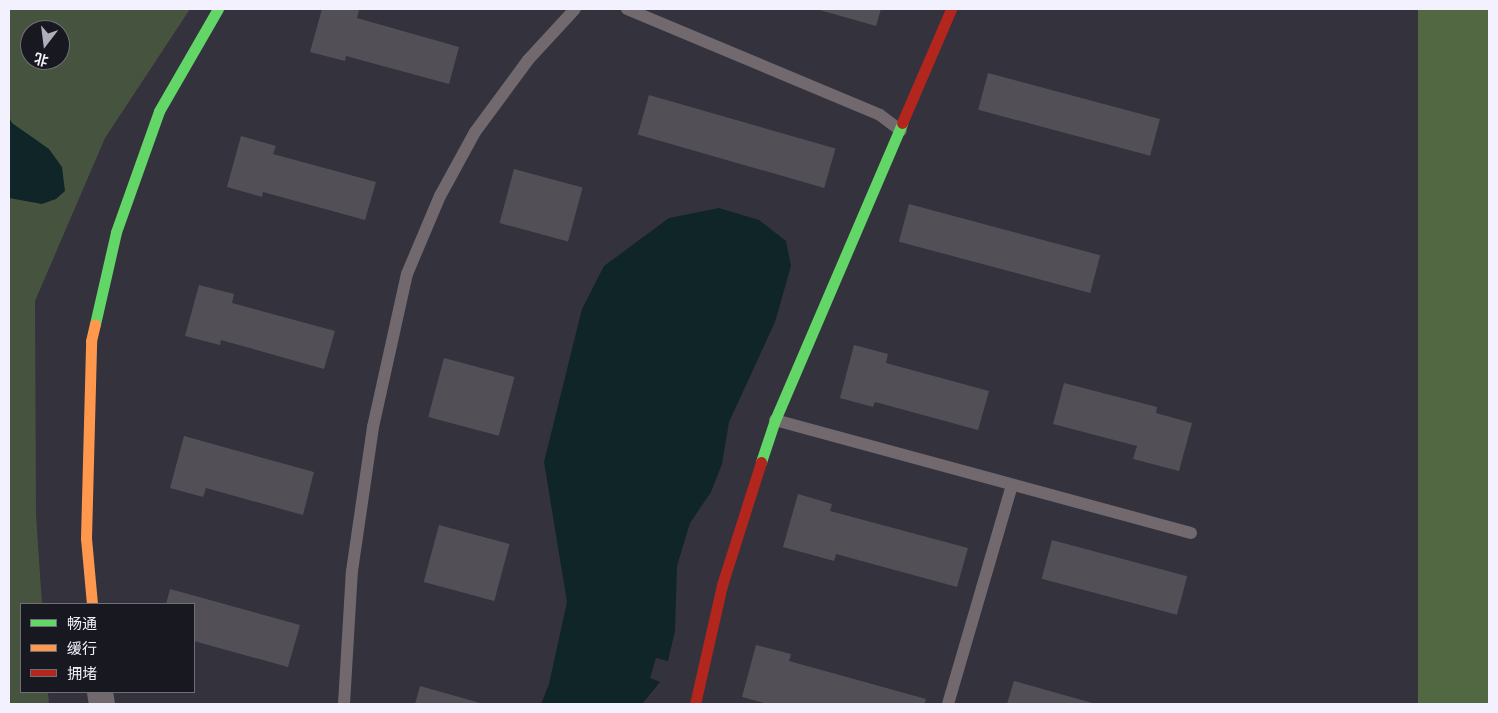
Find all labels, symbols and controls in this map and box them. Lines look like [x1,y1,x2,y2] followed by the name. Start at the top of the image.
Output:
[20,20,70,70] north arrow
[32,49,50,69] text: 北
[20,603,195,693] legend
[67,615,97,633] text: 畅通
[67,640,97,658] text: 缓行
[67,665,97,683] text: 拥堵

